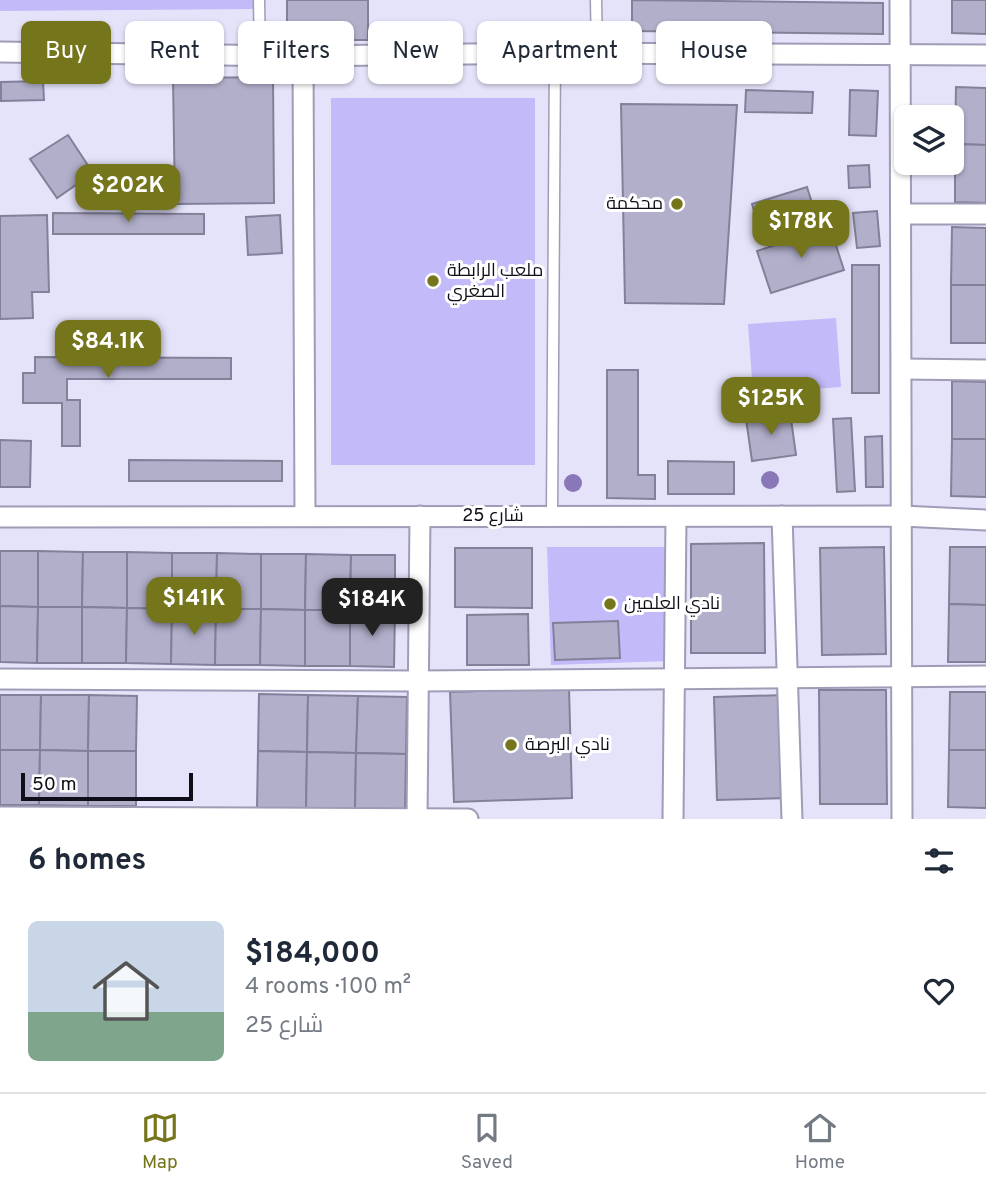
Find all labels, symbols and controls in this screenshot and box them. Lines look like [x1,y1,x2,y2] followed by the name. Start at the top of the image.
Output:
[21,21,111,84] chip: Buy
[125,21,224,84] chip: Rent
[238,21,354,84] chip: Filters
[368,21,463,84] chip: New
[477,21,642,84] chip: Apartment
[656,21,772,84] chip: House
[894,105,964,175] map controls
[894,105,964,175] button: layers
[79,164,177,224] pin: $202K
[91,172,165,201] text: $202K
[606,193,663,216] place label: محكمة
[669,196,685,212] marker: محكمة
[752,201,850,260] pin: $178K
[768,208,834,237] text: $178K
[447,260,543,305] place label: ملعب الرابطة الصغري
[425,273,441,289] marker: ملعب الرابطة الصغري
[51,320,165,380] pin: $84.1K
[71,328,145,357] text: $84.1K
[722,378,820,437] pin: $125K
[737,385,805,414] text: $125K
[462,505,524,528] street label: شارع 25
[145,578,243,637] pin: $141K
[323,578,421,638] pin: $184K
[162,585,226,614] text: $141K
[338,586,406,615] text: $184K
[624,593,720,617] place label: نادي العلمين
[602,596,618,612] marker: نادي العلمين
[525,734,610,758] place label: نادي البرصة
[503,737,519,753] marker: نادي البرصة
[21,770,192,802] scale bar
[32,773,77,797] text: 50 m
[920,842,958,880] icon: filters
[28,843,146,880] text: 6 homes
[245,936,380,973] text: $184,000
[84,949,168,1033] icon: home
[920,972,958,1010] icon: heart
[245,973,411,1002] text: 4 rooms · 100 m²
[245,1012,323,1041] text: شارع 25
[141,1109,179,1175] tab: Map
[461,1109,513,1175] tab: Saved
[795,1109,845,1175] tab: Home

